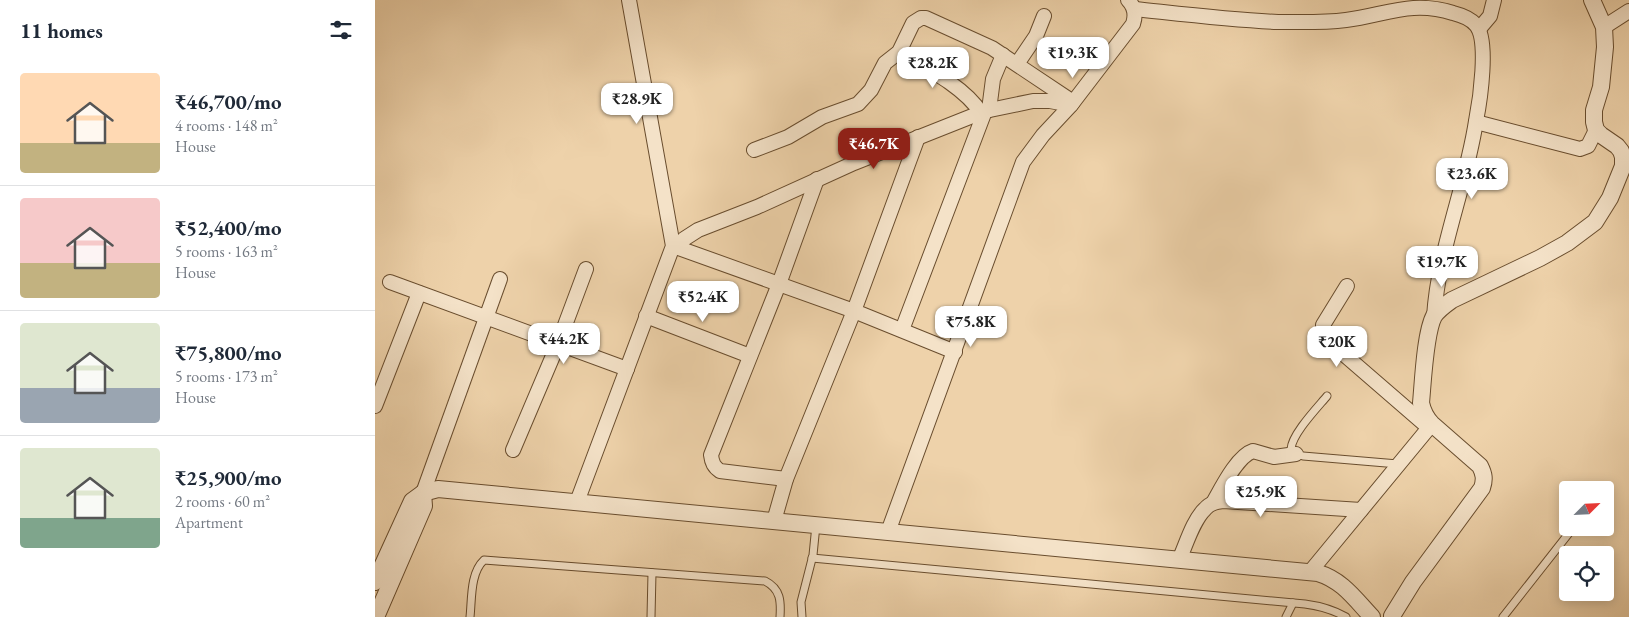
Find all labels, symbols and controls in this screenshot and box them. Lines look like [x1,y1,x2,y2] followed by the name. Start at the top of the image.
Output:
[327,16,355,44] icon: filters
[20,17,103,44] text: 11 homes
[1032,36,1114,79] pin: ₹19.3K
[1048,42,1098,63] text: ₹19.3K
[892,46,974,89] pin: ₹28.2K
[908,52,958,73] text: ₹28.2K
[596,82,678,125] pin: ₹28.9K
[175,88,282,115] text: ₹46,700/mo
[612,88,662,109] text: ₹28.9K
[60,93,120,153] icon: home
[175,115,278,136] text: 4 rooms · 148 m²
[833,128,915,170] pin: ₹46.7K
[849,133,899,154] text: ₹46.7K
[175,136,216,157] text: House
[1431,158,1513,200] pin: ₹23.6K
[1447,163,1497,184] text: ₹23.6K
[175,214,282,241] text: ₹52,400/mo
[60,218,120,278] icon: home
[175,241,278,262] text: 5 rooms · 163 m²
[1401,246,1483,288] pin: ₹19.7K
[1417,251,1467,272] text: ₹19.7K
[175,262,216,283] text: House
[662,280,744,323] pin: ₹52.4K
[678,286,728,307] text: ₹52.4K
[930,306,1012,348] pin: ₹75.8K
[946,311,996,332] text: ₹75.8K
[523,322,605,365] pin: ₹44.2K
[1307,326,1367,368] pin: ₹20K
[539,328,589,349] text: ₹44.2K
[1318,331,1356,352] text: ₹20K
[175,339,282,366] text: ₹75,800/mo
[60,343,120,403] icon: home
[175,366,278,387] text: 5 rooms · 173 m²
[175,387,216,408] text: House
[175,464,282,491] text: ₹25,900/mo
[60,468,120,528] icon: home
[1220,476,1302,518] pin: ₹25.9K
[1236,481,1286,502] text: ₹25.9K
[1559,481,1614,536] north arrow
[1559,481,1614,601] map controls
[175,491,270,512] text: 2 rooms · 60 m²
[175,512,243,533] text: Apartment
[1559,546,1614,601] button: locate

